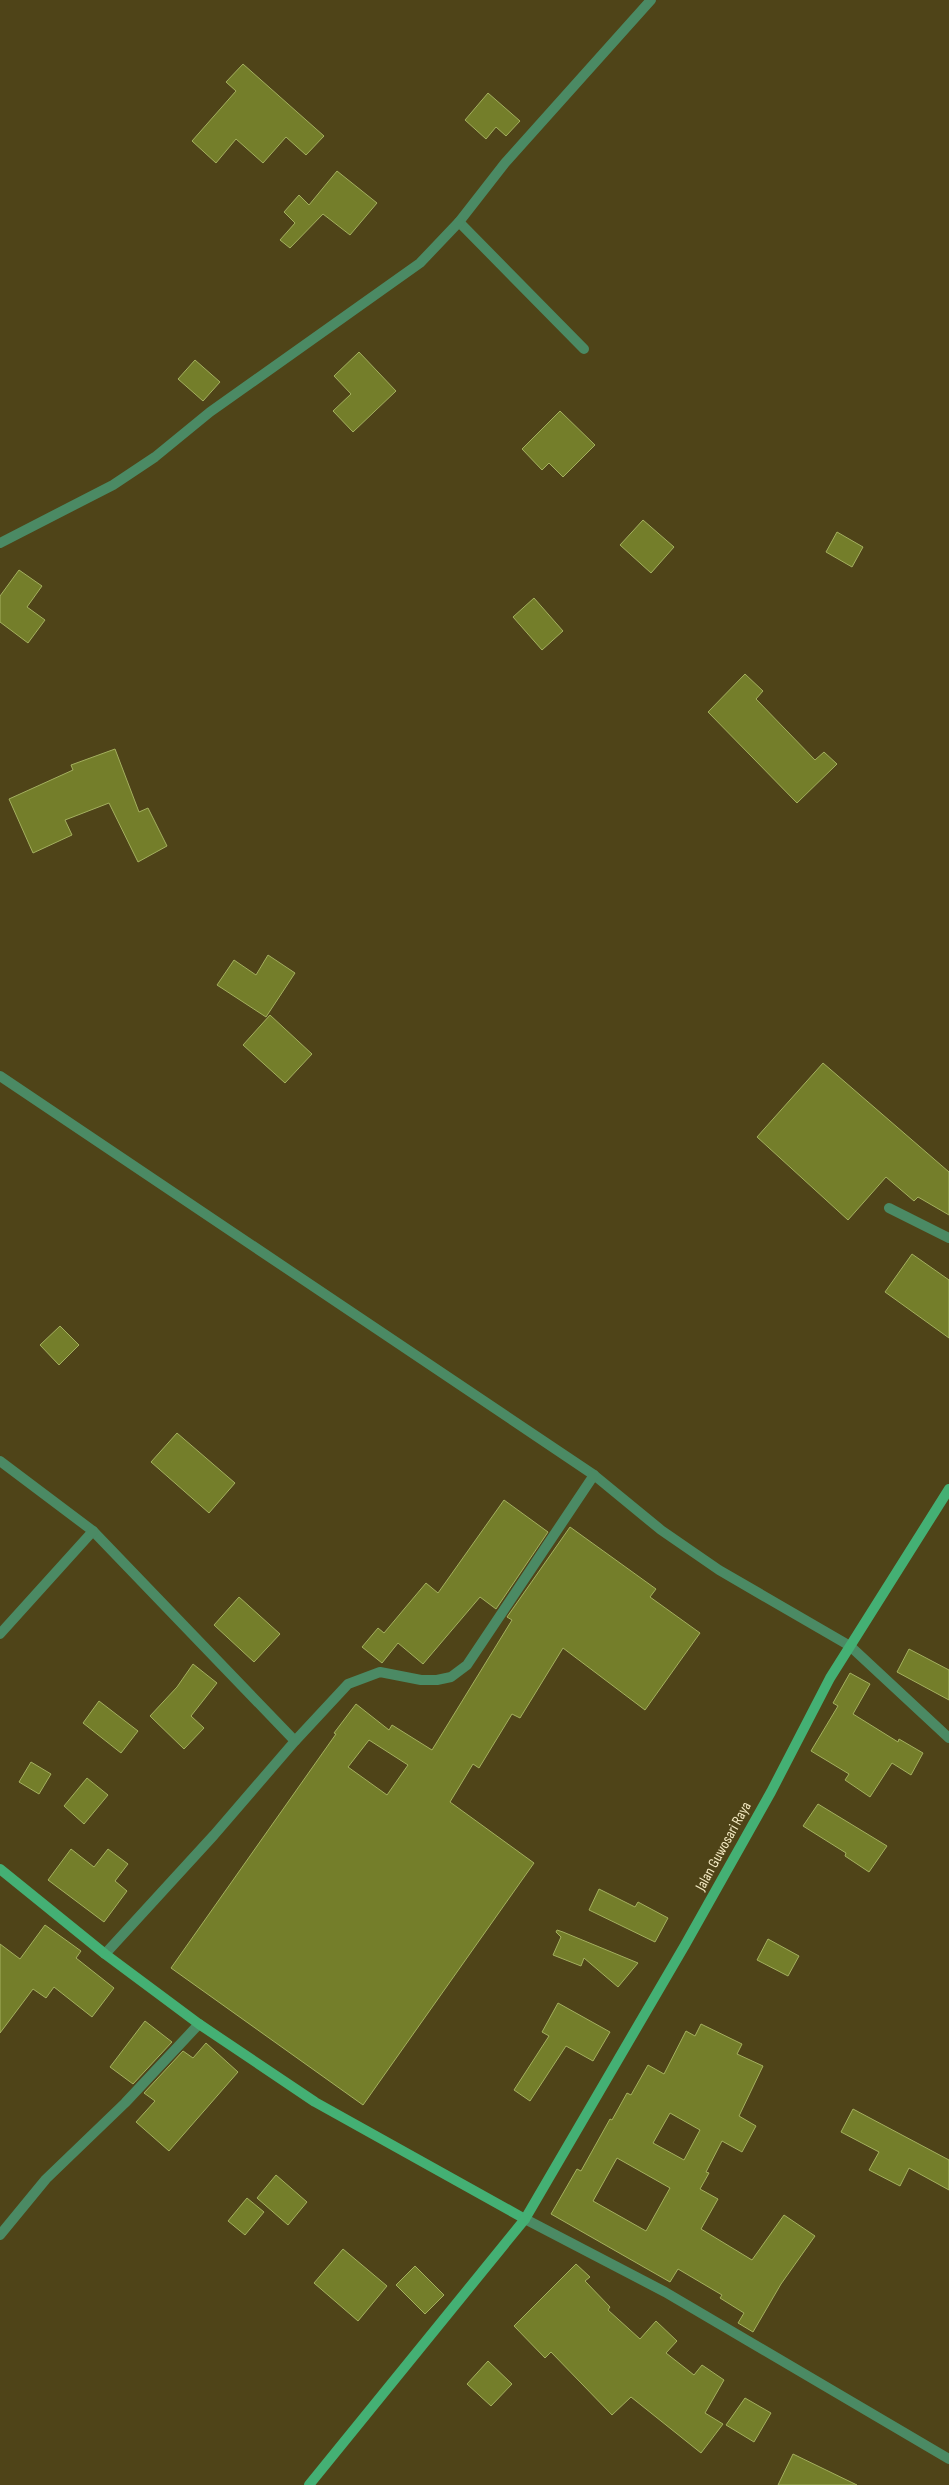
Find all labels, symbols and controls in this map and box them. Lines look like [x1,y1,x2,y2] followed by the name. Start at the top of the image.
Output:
[691,1798,756,1895] street label: Jalan Guwosari Raya

